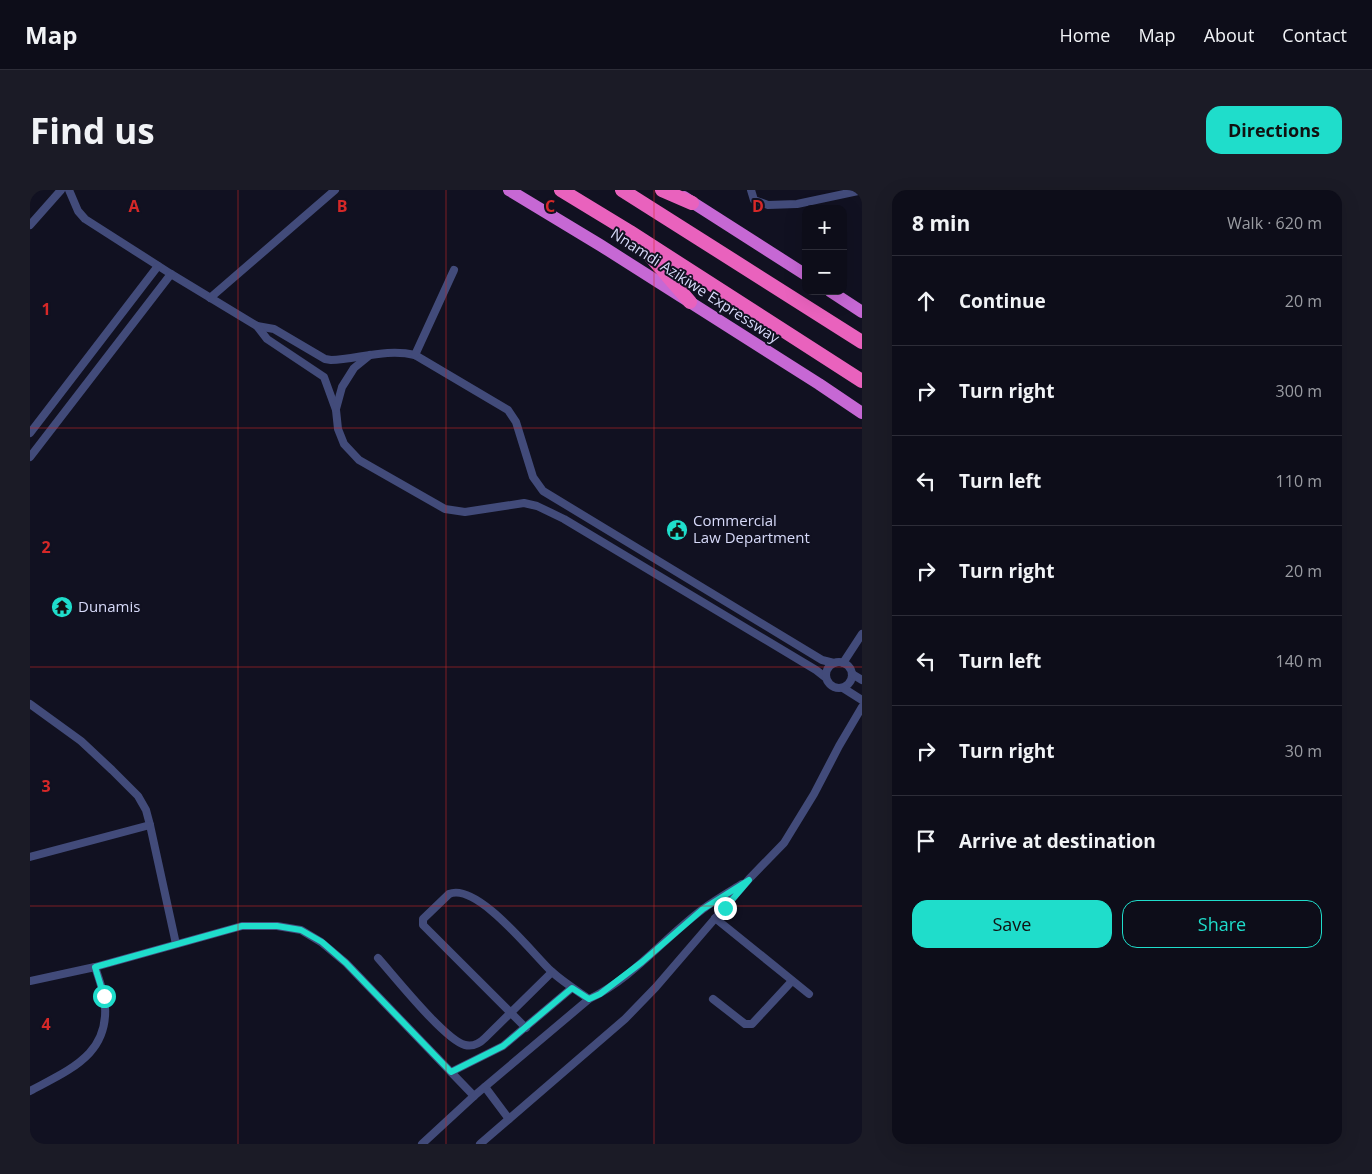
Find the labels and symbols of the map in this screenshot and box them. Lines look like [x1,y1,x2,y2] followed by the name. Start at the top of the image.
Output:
[128,195,140,217] text: A
[337,195,347,217] text: B
[545,195,555,217] text: C
[752,195,764,217] text: D
[607,223,784,348] street label: Nnamdi Azikiwe Expressway
[41,298,51,320] text: 1
[693,510,810,547] place label: Commercial Law Department
[665,518,689,542] public building icon: Commercial Law Department
[41,536,51,558] text: 2
[50,595,74,619] temple icon: Dunamis
[78,596,140,616] place label: Dunamis
[41,775,51,797] text: 3
[714,897,737,920] route end
[93,985,116,1008] route start
[41,1013,51,1035] text: 4

